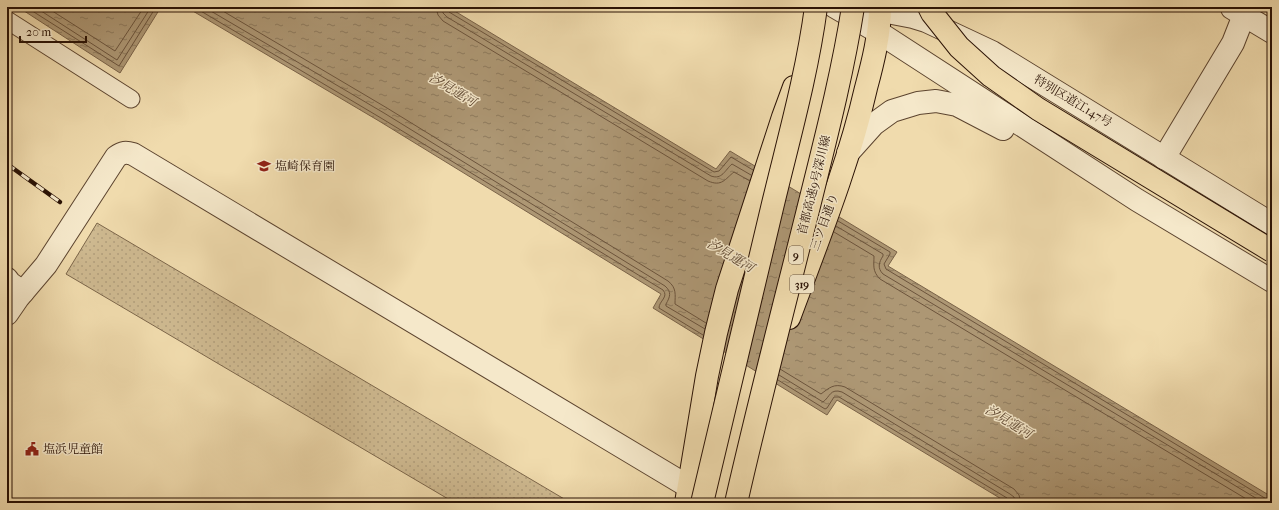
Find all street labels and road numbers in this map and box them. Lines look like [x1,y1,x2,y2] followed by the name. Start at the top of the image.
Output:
[1031,72,1115,130] street label: 特別区道江147号
[795,134,833,236] street label: 首都高速9号深川線
[807,191,841,253] street label: 三ツ目通り
[789,246,803,264] road number: 9
[790,275,814,293] road number: 319

